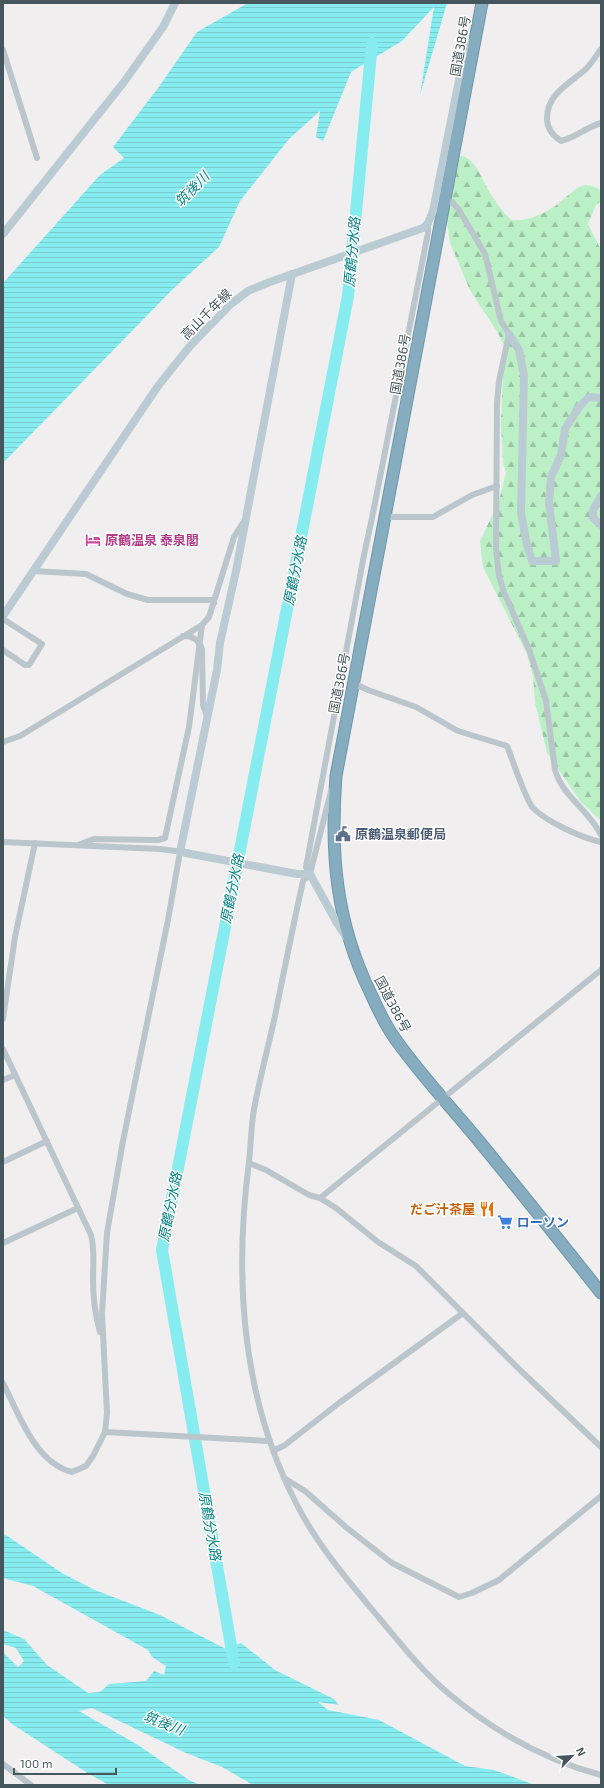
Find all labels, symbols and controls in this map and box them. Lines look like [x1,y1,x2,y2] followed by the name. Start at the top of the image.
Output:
[447,14,473,78] street label: 国道386号
[171,166,214,210] water label: 筑後川
[340,215,363,288] water label: 原鶴分水路
[177,285,235,343] street label: 高山千年線
[387,332,413,396] street label: 国道386号
[84,531,102,549] hotel icon: 原鶴温泉 泰泉閣
[105,532,199,548] place label: 原鶴温泉 泰泉閣
[279,534,310,607] water label: 原鶴分水路
[325,651,353,715] street label: 国道386号
[334,825,352,843] public building icon: 原鶴温泉郵便局
[355,826,446,842] place label: 原鶴温泉郵便局
[216,852,247,925] water label: 原鶴分水路
[371,973,415,1035] street label: 国道386号
[154,1170,185,1243] water label: 原鶴分水路
[478,1200,496,1218] restaurant icon: だご汁茶屋
[410,1201,475,1217] place label: だご汁茶屋
[496,1213,514,1231] supermarket icon: ローソン
[517,1214,569,1230] place label: ローソン
[196,1490,225,1563] water label: 原鶴分水路
[142,1707,189,1739] water label: 筑後川
[552,1736,592,1776] north arrow
[574,1745,589,1758] text: N
[14,1750,116,1776] scale bar
[20,1756,52,1770] text: 100 m

